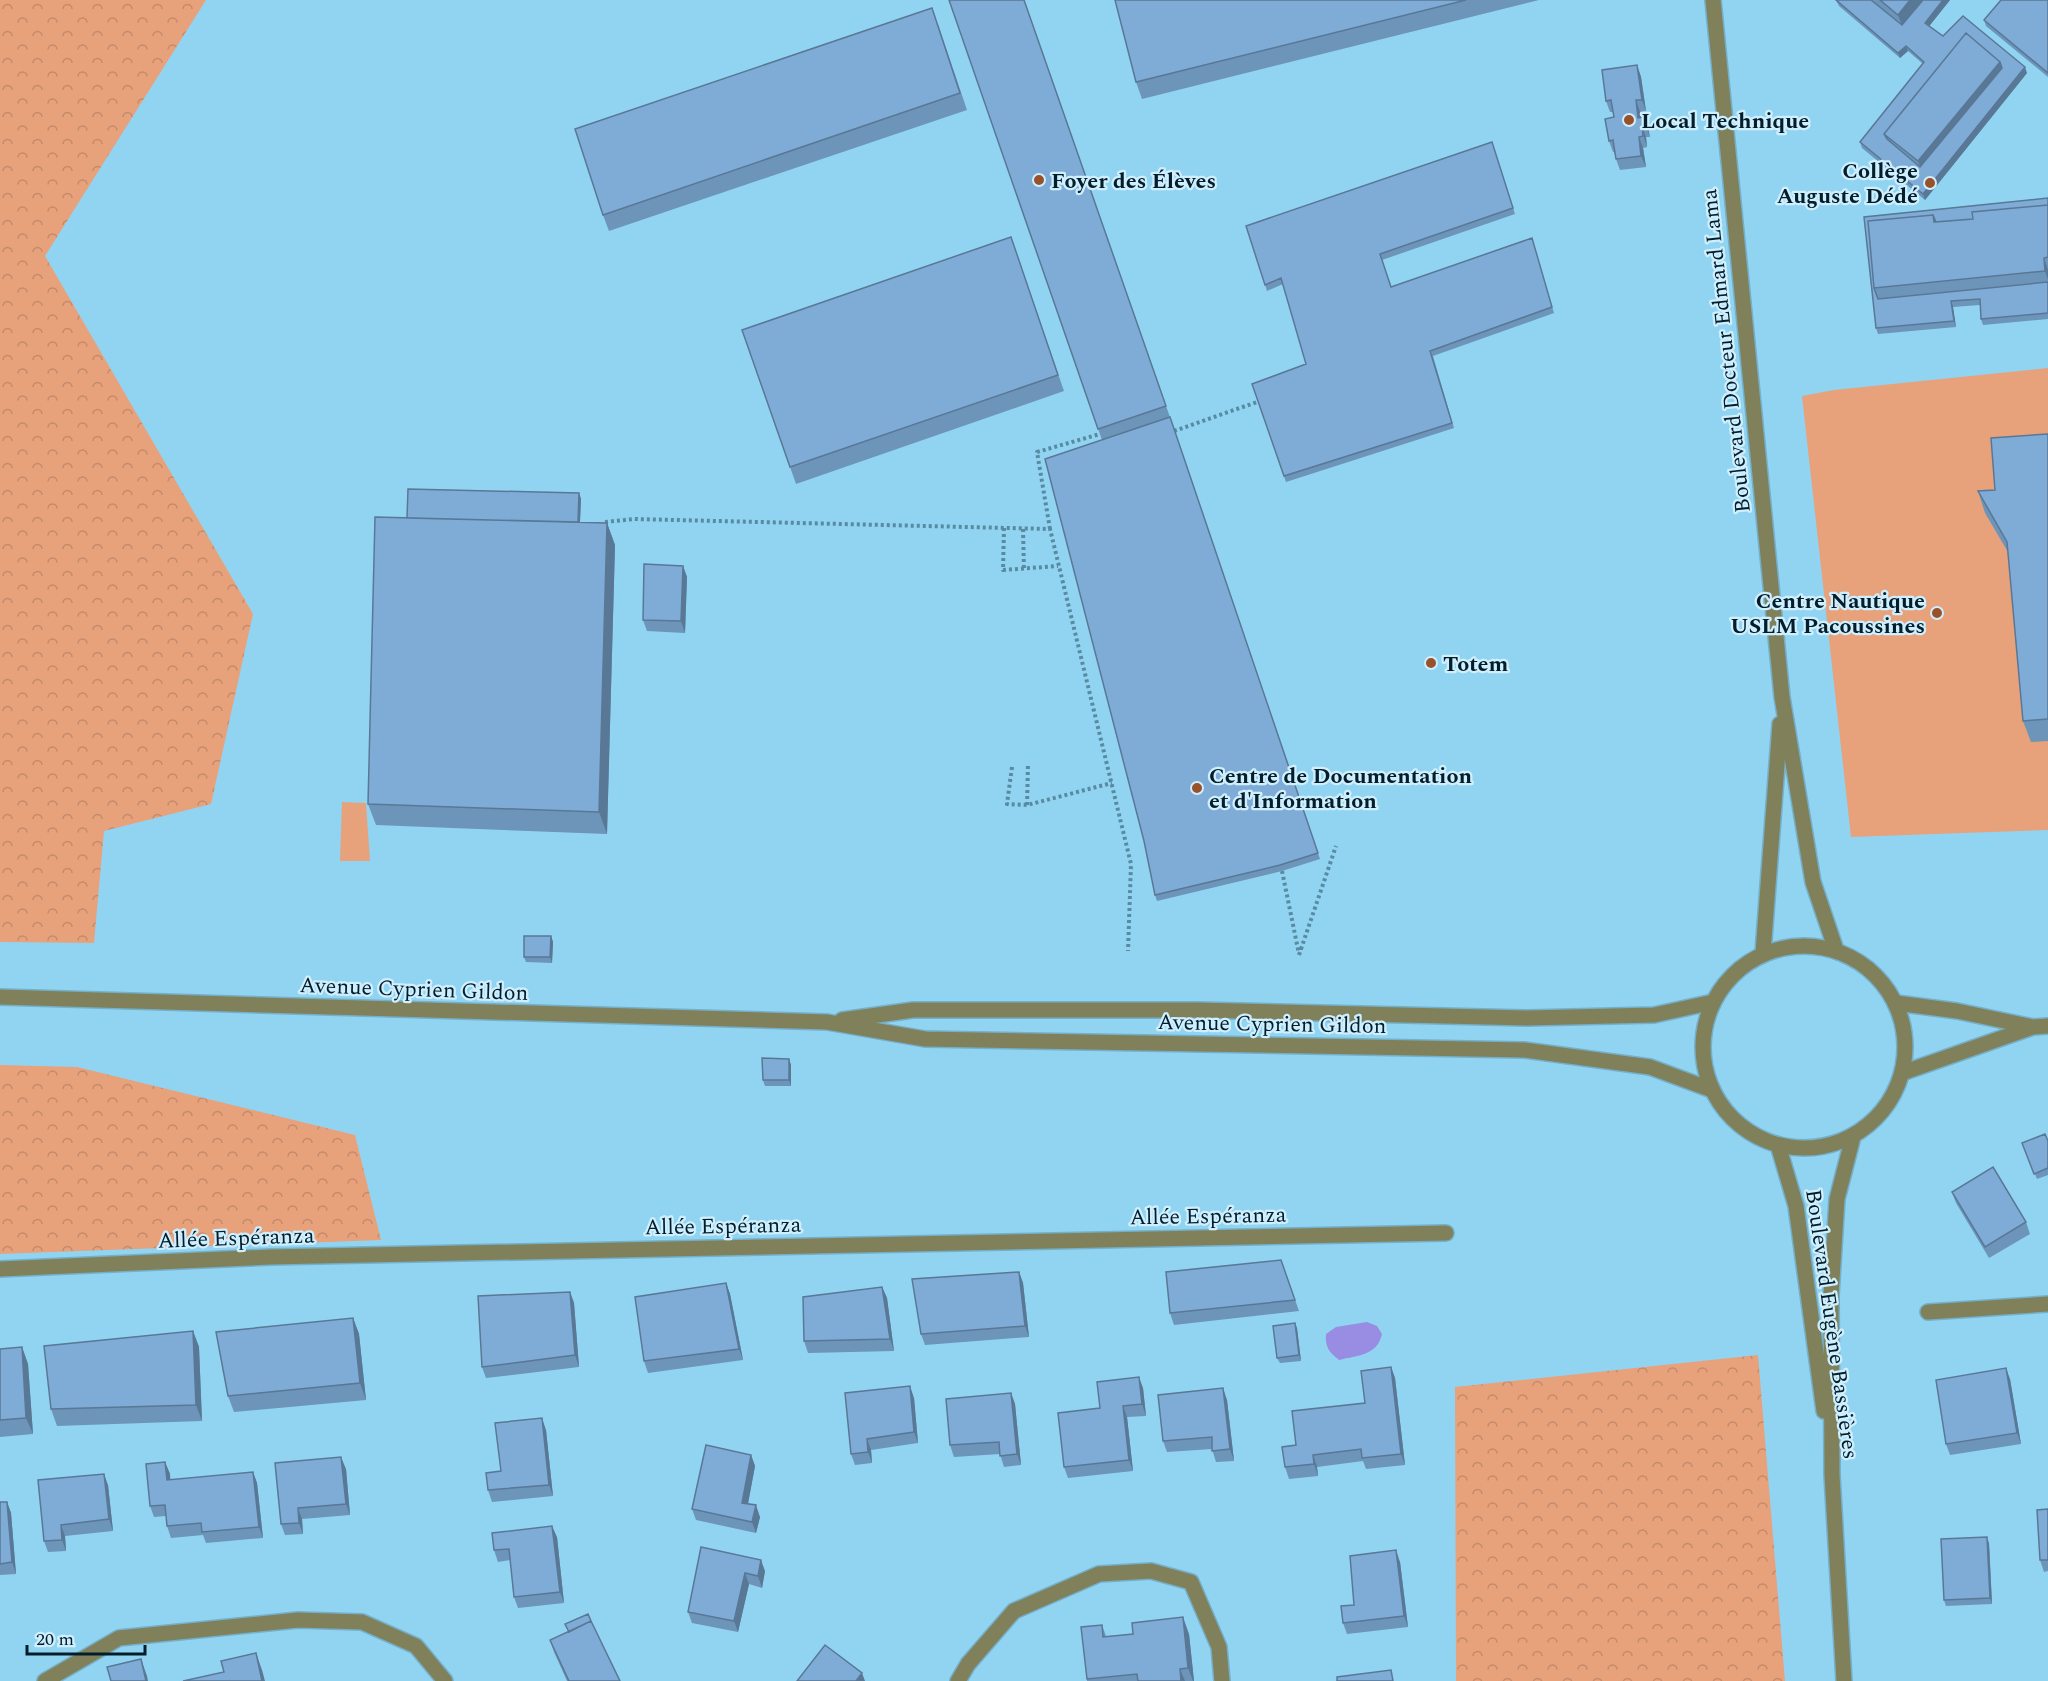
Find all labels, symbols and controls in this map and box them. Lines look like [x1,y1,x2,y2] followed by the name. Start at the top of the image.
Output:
[1641,105,1809,138] place label: Local Technique
[1622,113,1636,127] marker: Local Technique
[1777,155,1918,213] place label: Collège Auguste Dédé
[1051,165,1216,198] place label: Foyer des Élèves
[1032,173,1046,187] marker: Foyer des Élèves
[1923,176,1937,190] marker: Collège Auguste Dédé
[1693,187,1760,514] street label: Boulevard Docteur Edmard Lama
[1730,585,1925,643] place label: Centre Nautique USLM Pacoussines
[1930,606,1944,620] marker: Centre Nautique USLM Pacoussines
[1443,648,1508,681] place label: Totem
[1424,656,1438,670] marker: Totem
[1209,760,1472,818] place label: Centre de Documentation et d'Information
[1190,781,1204,795] marker: Centre de Documentation et d'Information
[299,969,529,1010] street label: Avenue Cyprien Gildon
[1157,1006,1387,1043] street label: Avenue Cyprien Gildon
[1796,1187,1867,1461] street label: Boulevard Eugène Bassières
[1129,1199,1287,1234] street label: Allée Espéranza
[644,1209,802,1244] street label: Allée Espéranza
[157,1219,315,1258] street label: Allée Espéranza
[27,1618,146,1656] scale bar
[36,1626,74,1653] text: 20 m

